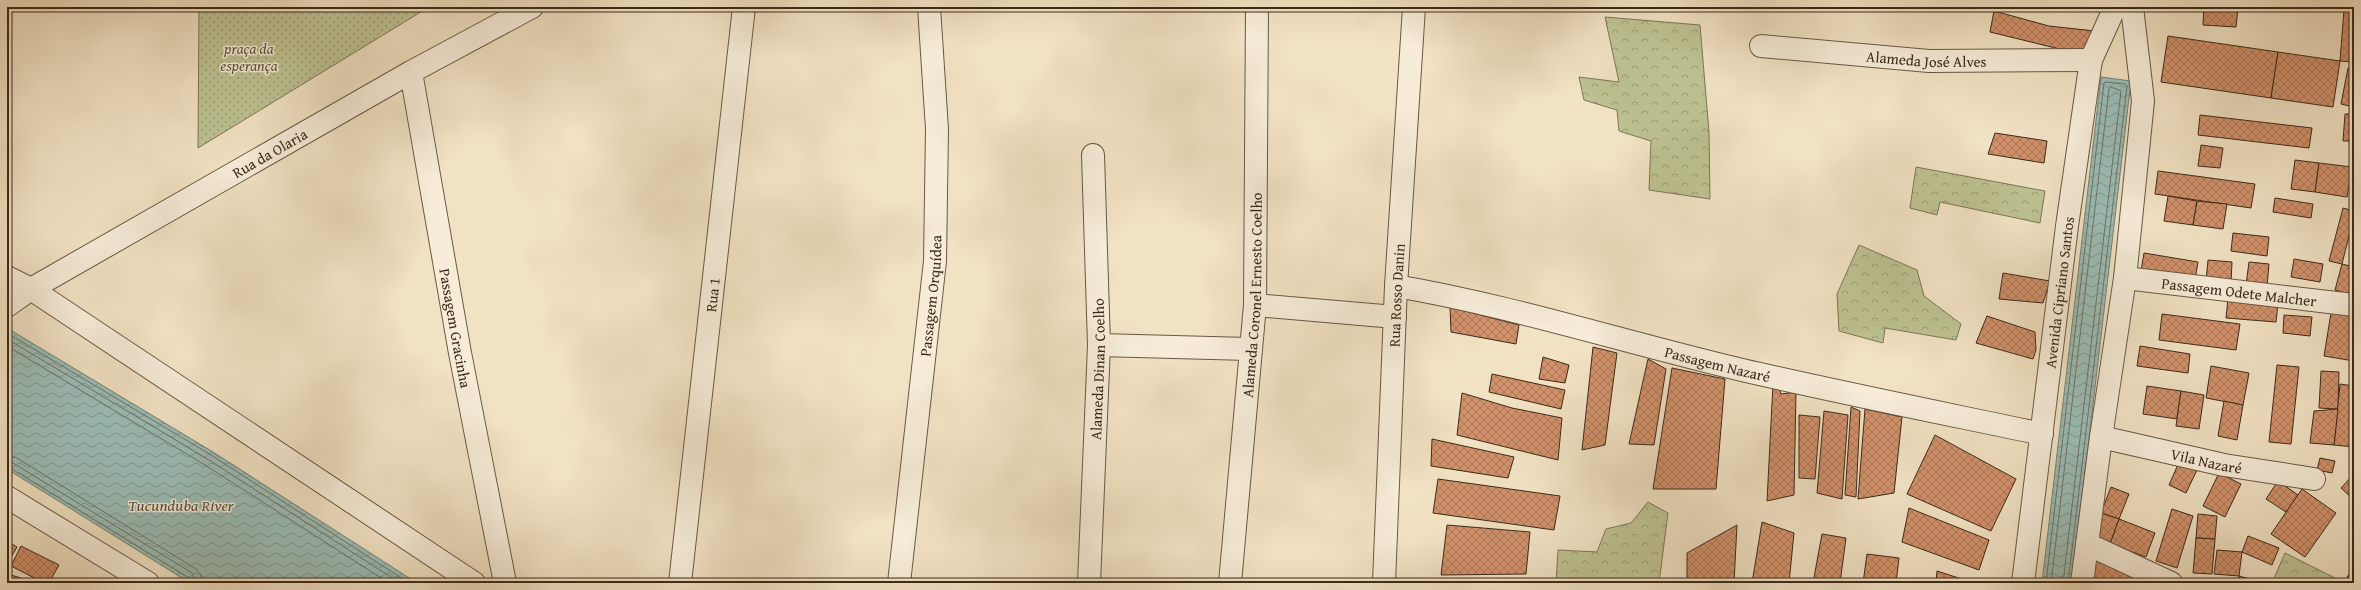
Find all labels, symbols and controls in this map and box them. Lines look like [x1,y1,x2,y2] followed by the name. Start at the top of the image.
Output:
[220,38,278,76] park label: praça da esperança
[1865,45,1987,71] street label: Alameda José Alves
[228,123,311,183] street label: Rua da Olaria
[1236,192,1266,398] street label: Alameda Coronel Ernesto Coelho
[2039,215,2079,369] street label: Avenida Cipriano Santos
[914,235,946,357] street label: Passagem Orquídea
[1383,242,1409,347] street label: Rua Rosso Danin
[435,267,477,390] street label: Passagem Gracinha
[2161,272,2318,311] street label: Passagem Odete Malcher
[700,277,724,313] street label: Rua 1
[1085,298,1110,441] street label: Alameda Dinan Coelho
[1663,341,1773,387] street label: Passagem Nazaré
[2169,443,2243,478] street label: Vila Nazaré
[128,493,235,517] water label: Tucunduba River

